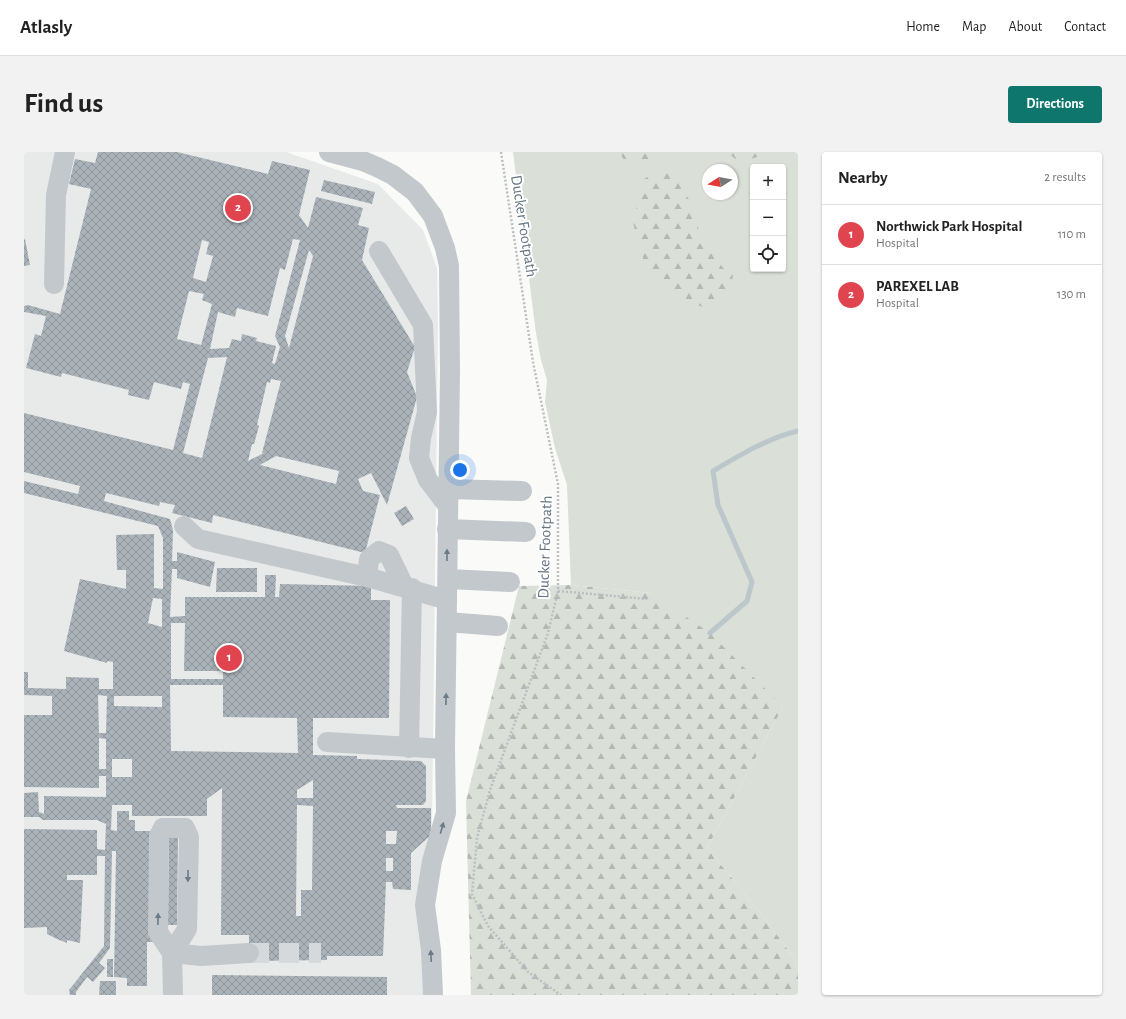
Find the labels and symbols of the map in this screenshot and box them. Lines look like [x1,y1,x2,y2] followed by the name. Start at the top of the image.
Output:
[702,164,738,200] north arrow
[508,174,540,278] street label: Ducker Footpath
[225,193,251,223] pin: 2
[450,460,470,480] your location
[535,495,555,599] street label: Ducker Footpath
[444,549,451,561] one-way arrow
[216,643,242,673] pin: 1
[442,693,449,705] one-way arrow
[439,822,445,834] one-way arrow
[185,870,191,883] one-way arrow
[155,912,161,925] one-way arrow
[427,950,434,962] one-way arrow

